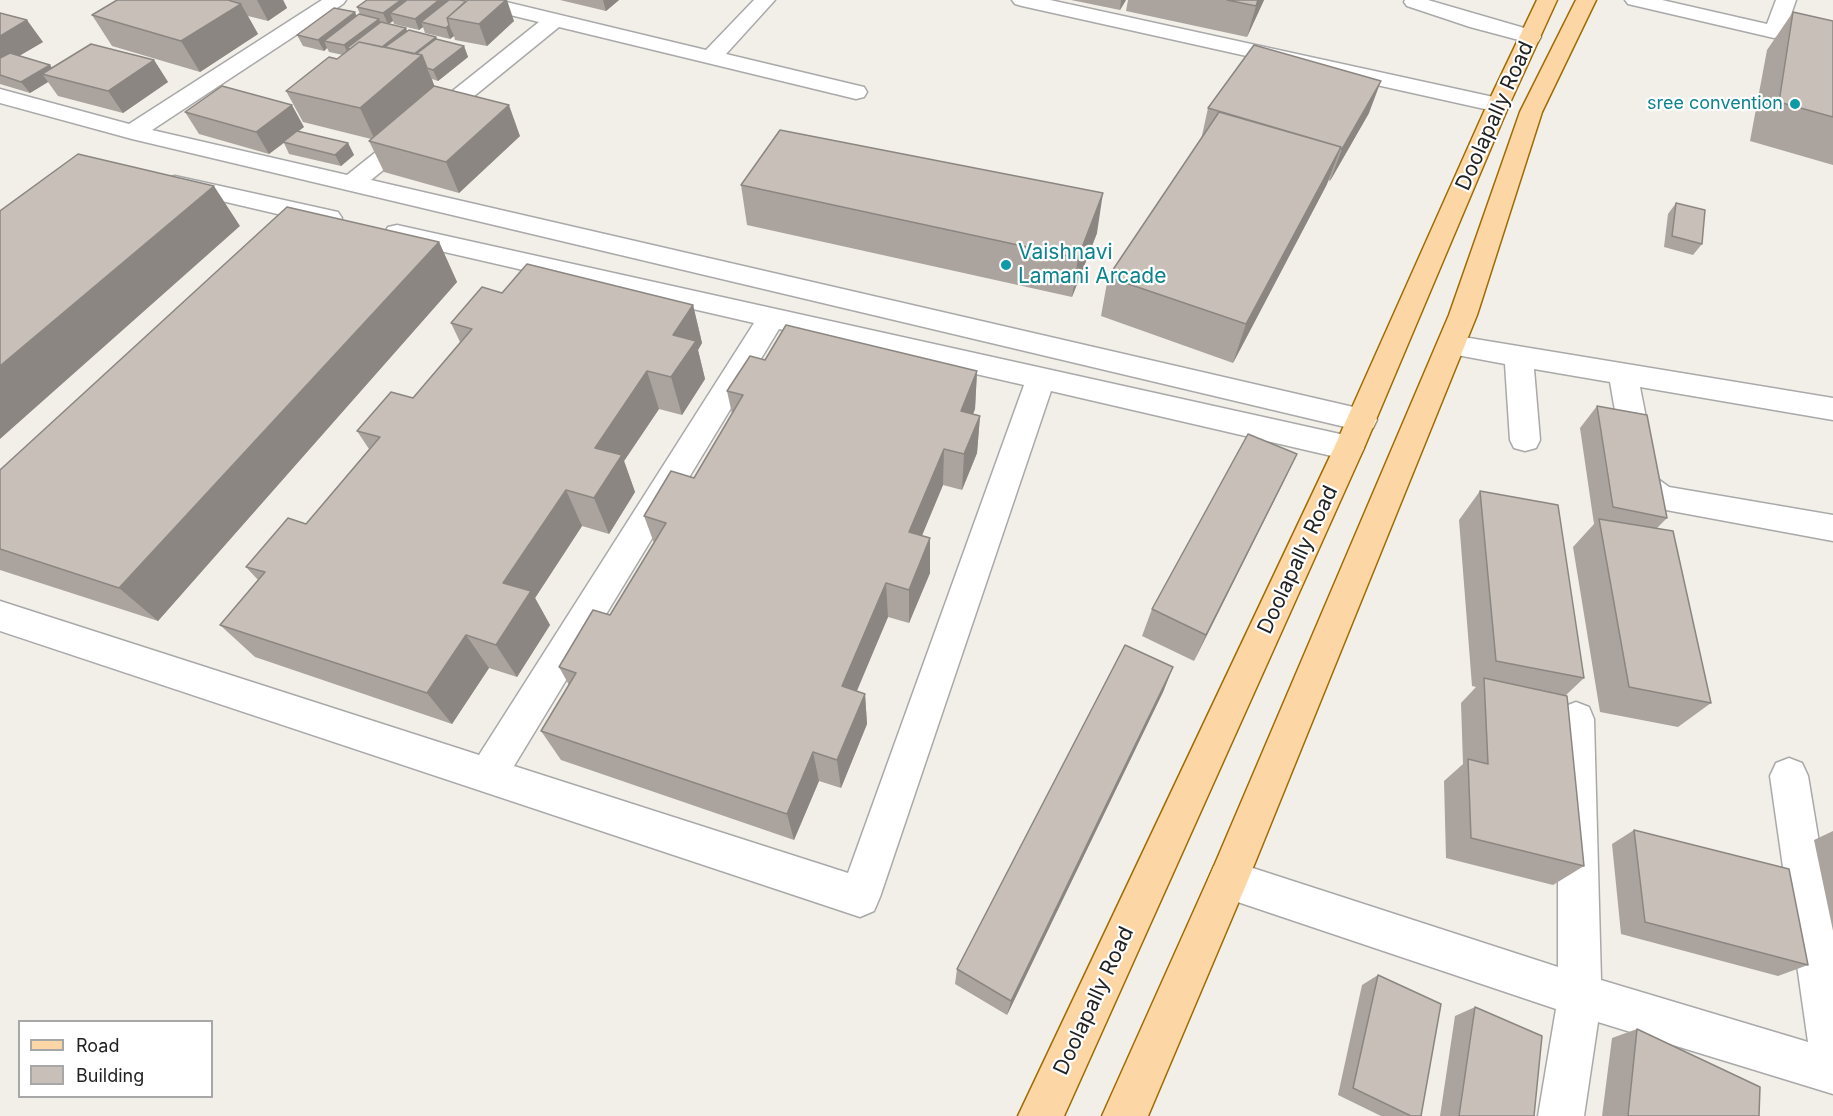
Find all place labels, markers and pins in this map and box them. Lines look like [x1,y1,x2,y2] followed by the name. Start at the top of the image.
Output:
[1647,93,1783,115] place label: sree convention
[1788,97,1802,111] marker: sree convention
[1018,240,1166,290] place label: Vaishnavi Lamani Arcade
[999,258,1013,272] marker: Vaishnavi Lamani Arcade

